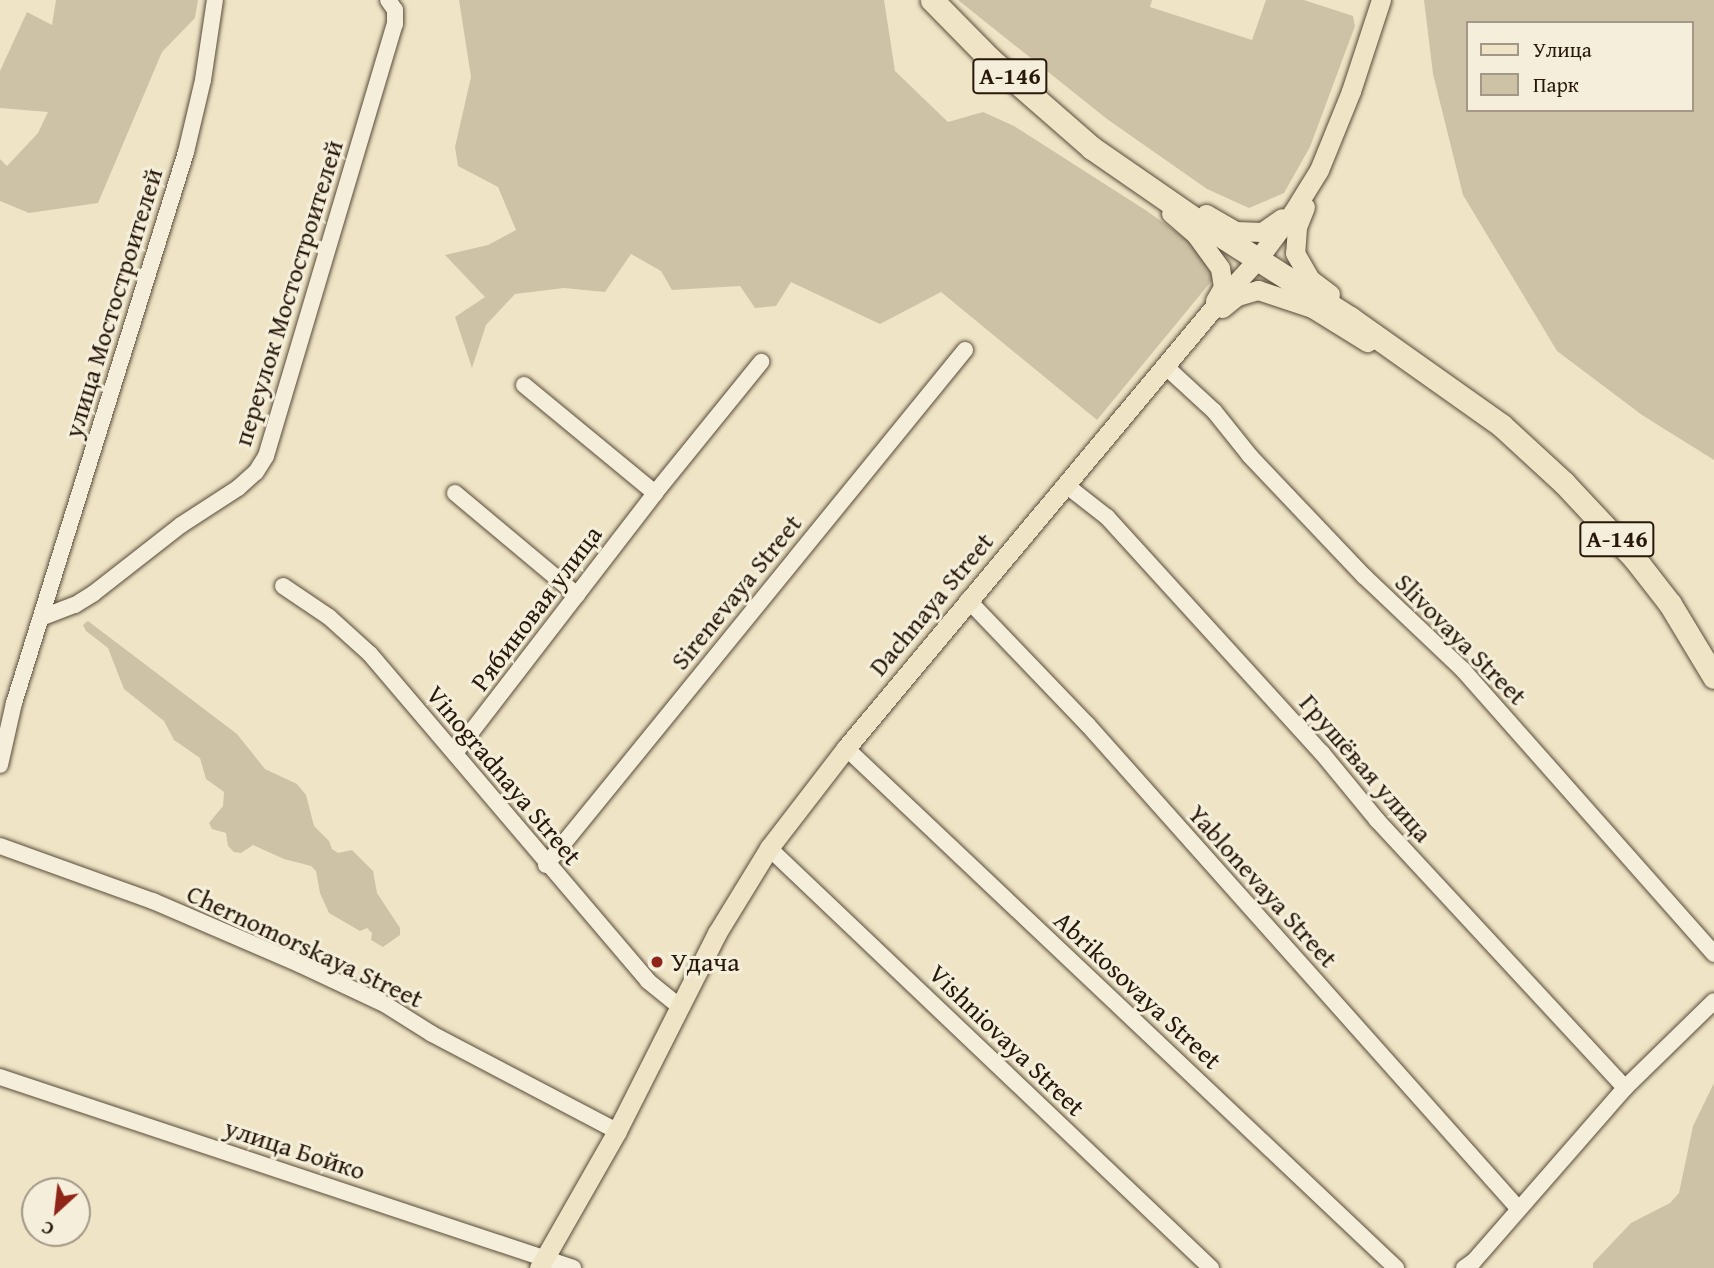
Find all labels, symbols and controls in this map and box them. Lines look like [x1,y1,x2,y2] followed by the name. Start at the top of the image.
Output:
[1466,21,1693,112] legend
[1533,34,1592,65] text: Улица
[972,56,1048,96] road number: А-146
[1533,69,1579,100] text: Парк
[227,136,349,450] street label: переулок Мостостроителей
[57,164,169,442] street label: улица Мостостроителей
[664,508,808,676] street label: Sirenevaya Street
[1578,518,1656,560] road number: А-146
[464,519,608,697] street label: Рябиновая улица
[862,526,1000,682] street label: Dachnaya Street
[1389,567,1533,711] street label: Slivovaya Street
[420,679,588,871] street label: Vinogradnaya Street
[1293,688,1439,848] street label: Грушёвая улица
[1182,798,1344,974] street label: Yablonevaya Street
[182,878,428,1014] street label: Chernomorskaya Street
[1048,904,1228,1076] street label: Abrikosovaya Street
[671,946,740,978] place label: Удача
[649,954,665,970] marker: Удача
[922,958,1092,1122] street label: Vishniovaya Street
[221,1112,369,1186] street label: улица Бойко
[21,1177,91,1247] north arrow
[36,1214,59,1244] text: С

